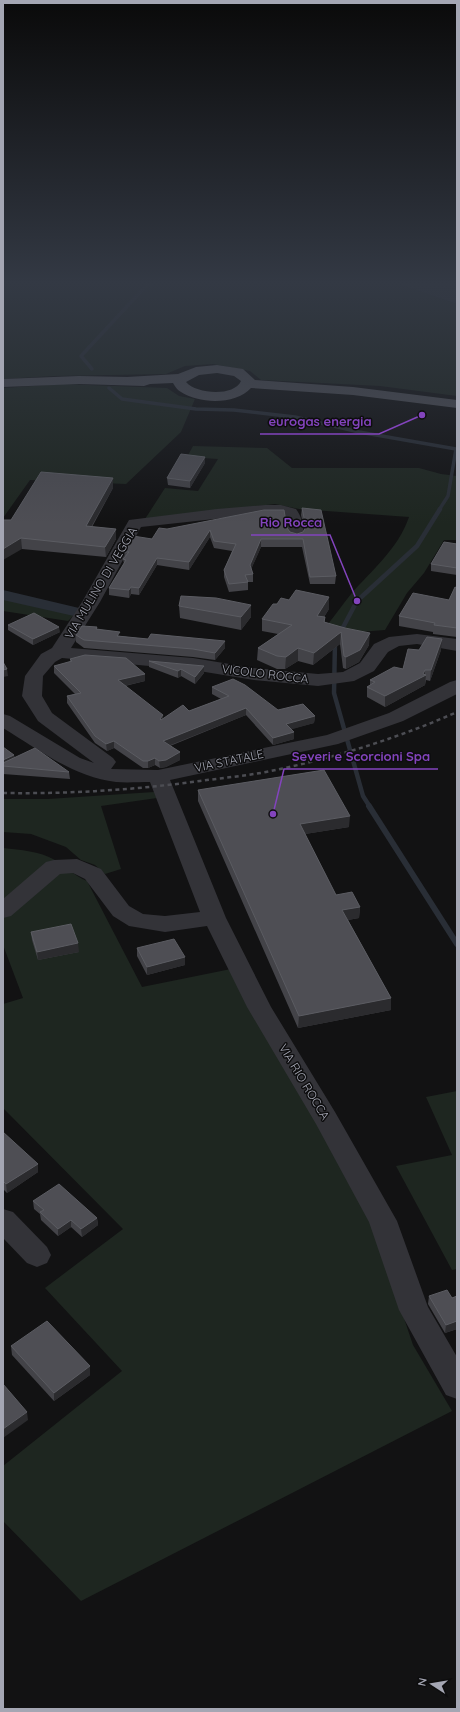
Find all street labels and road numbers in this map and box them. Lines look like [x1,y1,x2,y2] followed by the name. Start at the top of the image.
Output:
[61,524,140,642] street label: VIA MULINO DI VEGGIA
[221,661,310,686] street label: VICOLO ROCCA
[193,746,265,775] street label: VIA STATALE
[276,1041,333,1123] street label: VIA RIO ROCCA

